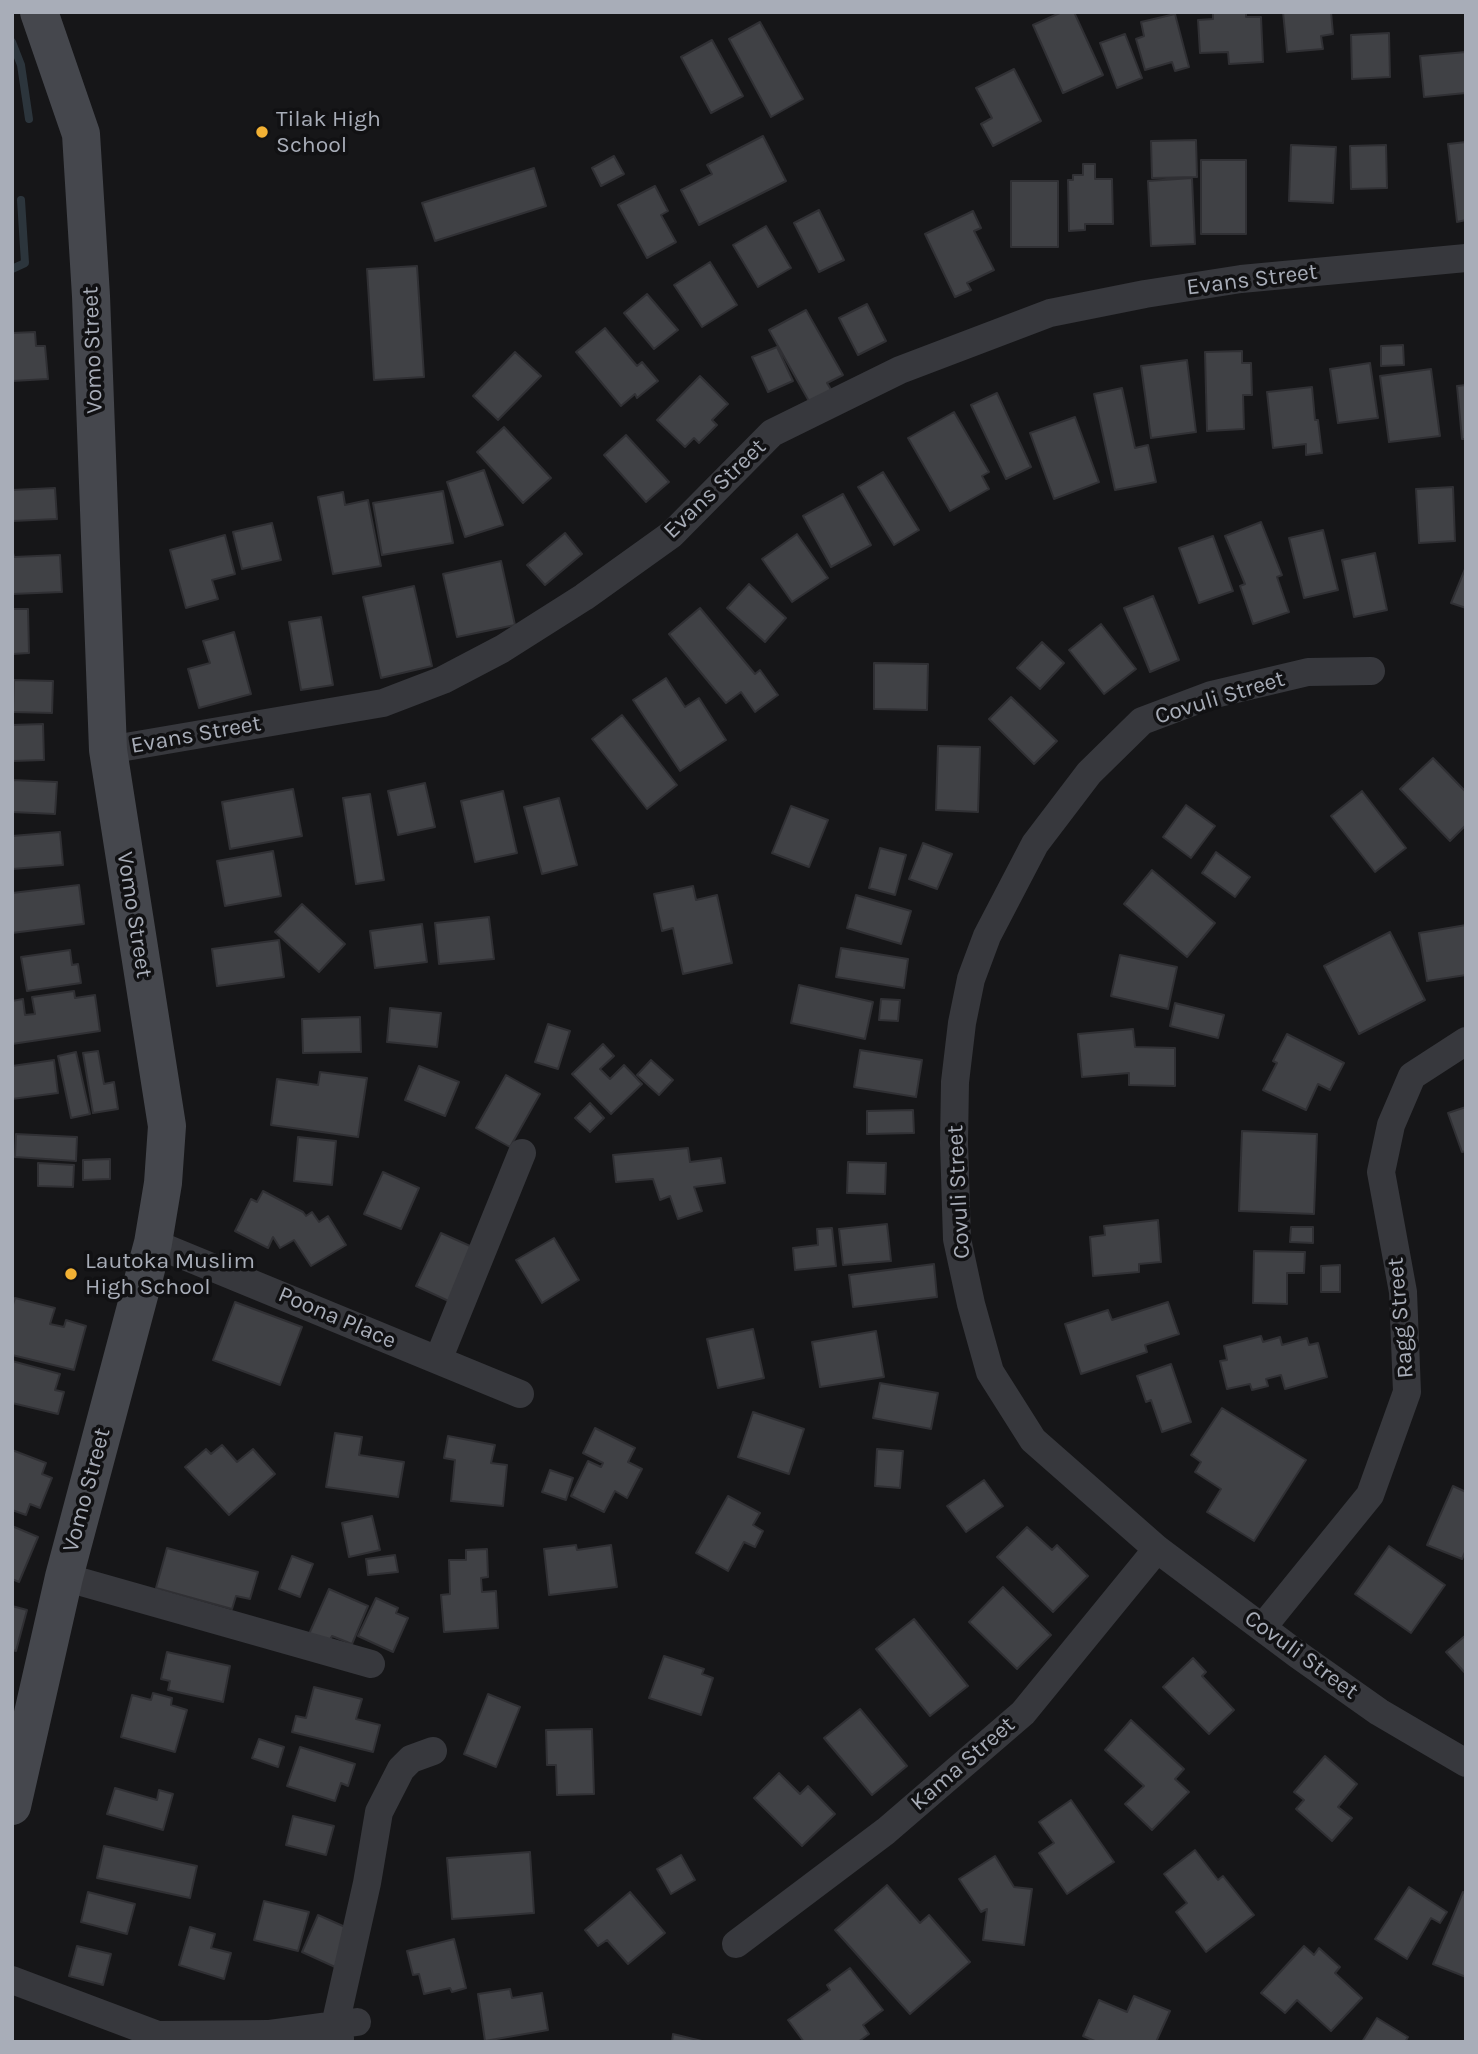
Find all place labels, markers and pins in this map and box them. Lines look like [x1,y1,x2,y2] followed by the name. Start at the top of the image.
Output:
[276,105,381,159] place label: Tilak High School
[254,124,270,140] marker: Tilak High School
[85,1247,255,1301] place label: Lautoka Muslim High School
[63,1266,79,1282] marker: Lautoka Muslim High School

